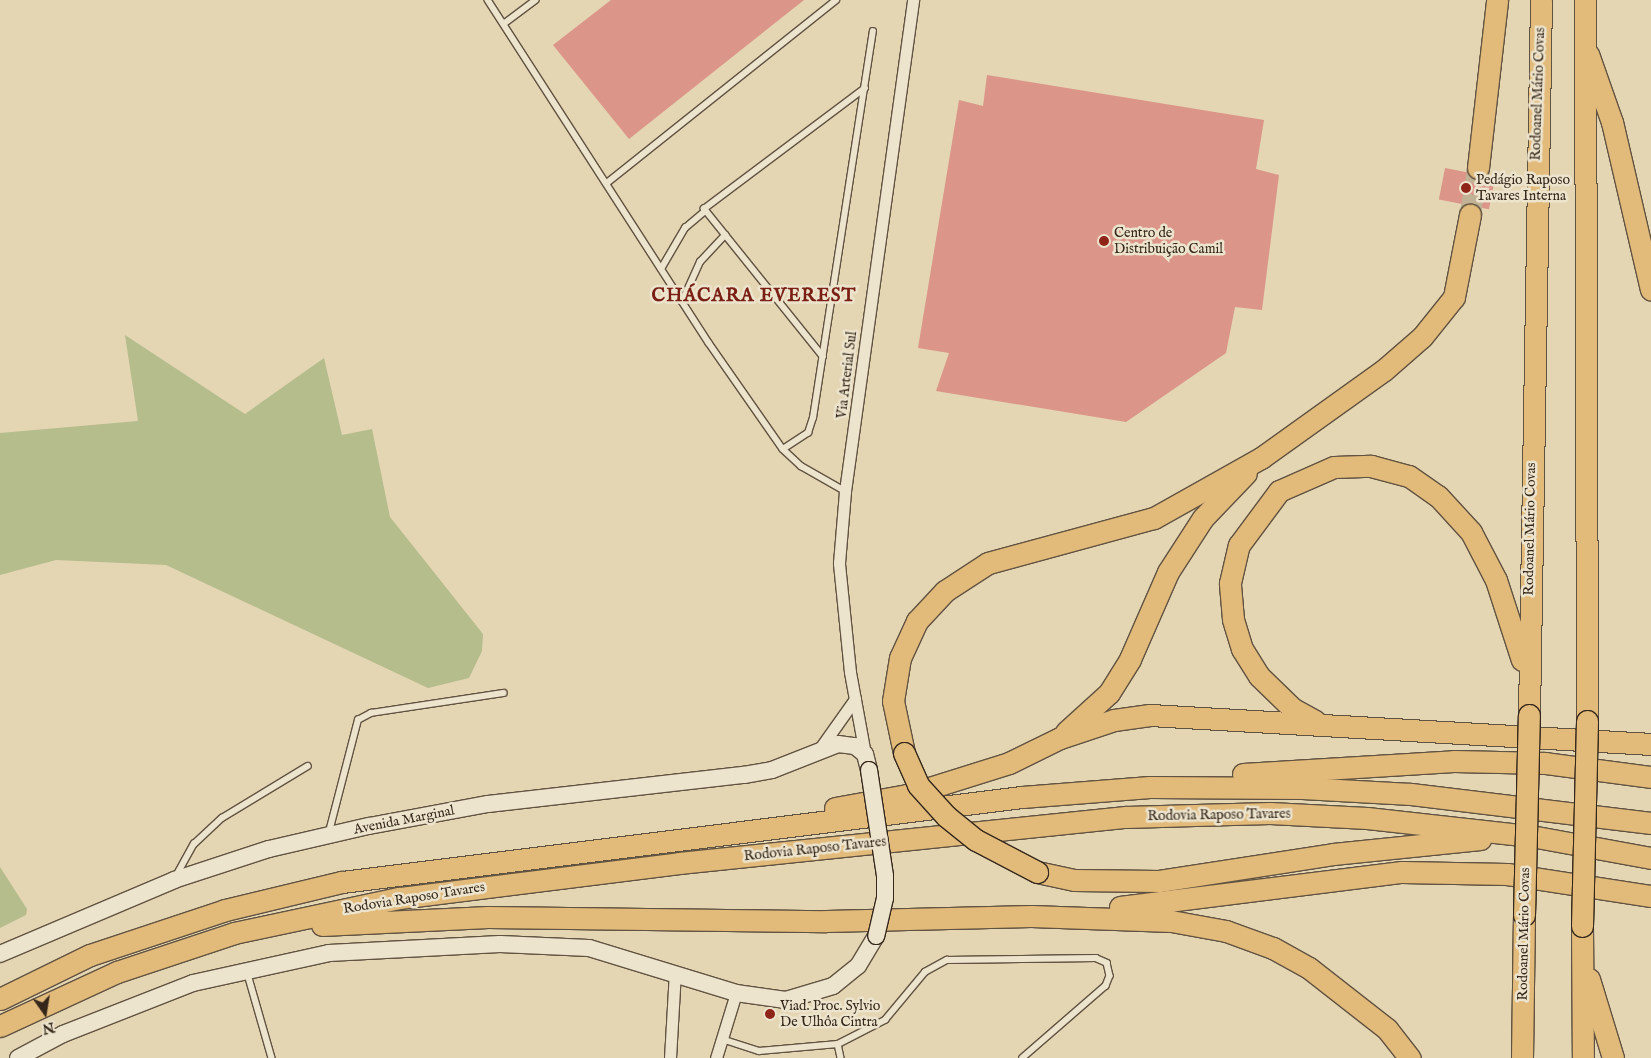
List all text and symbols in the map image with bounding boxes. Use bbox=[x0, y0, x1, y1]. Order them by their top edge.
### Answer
street label: Rodoanel Mário Covas bbox=[1527, 27, 1549, 161]
place label: Pedágio Raposo Tavares Interna bbox=[1476, 172, 1570, 204]
marker: Pedágio Raposo Tavares Interna bbox=[1460, 182, 1472, 194]
place label: Centro de Distribuição Camil bbox=[1114, 225, 1223, 258]
marker: Centro de Distribuição Camil bbox=[1098, 235, 1110, 247]
district label: CHÁCARA EVEREST bbox=[650, 286, 858, 308]
street label: Via Arterial Sul bbox=[833, 330, 861, 420]
street label: Rodoanel Mário Covas bbox=[1520, 462, 1540, 596]
street label: Avenida Marginal bbox=[352, 802, 456, 838]
street label: Rodovia Raposo Tavares bbox=[1147, 805, 1291, 825]
street label: Rodovia Raposo Tavares bbox=[743, 833, 887, 865]
street label: Rodoanel Mário Covas bbox=[1514, 867, 1534, 1001]
street label: Rodovia Raposo Tavares bbox=[342, 879, 486, 917]
north arrow bbox=[20, 988, 70, 1038]
place label: Viad. Proc. Sylvio De Ulhôa Cintra bbox=[780, 998, 880, 1030]
marker: Viad. Proc. Sylvio De Ulhôa Cintra bbox=[764, 1008, 776, 1020]
text: N bbox=[40, 1017, 56, 1038]

